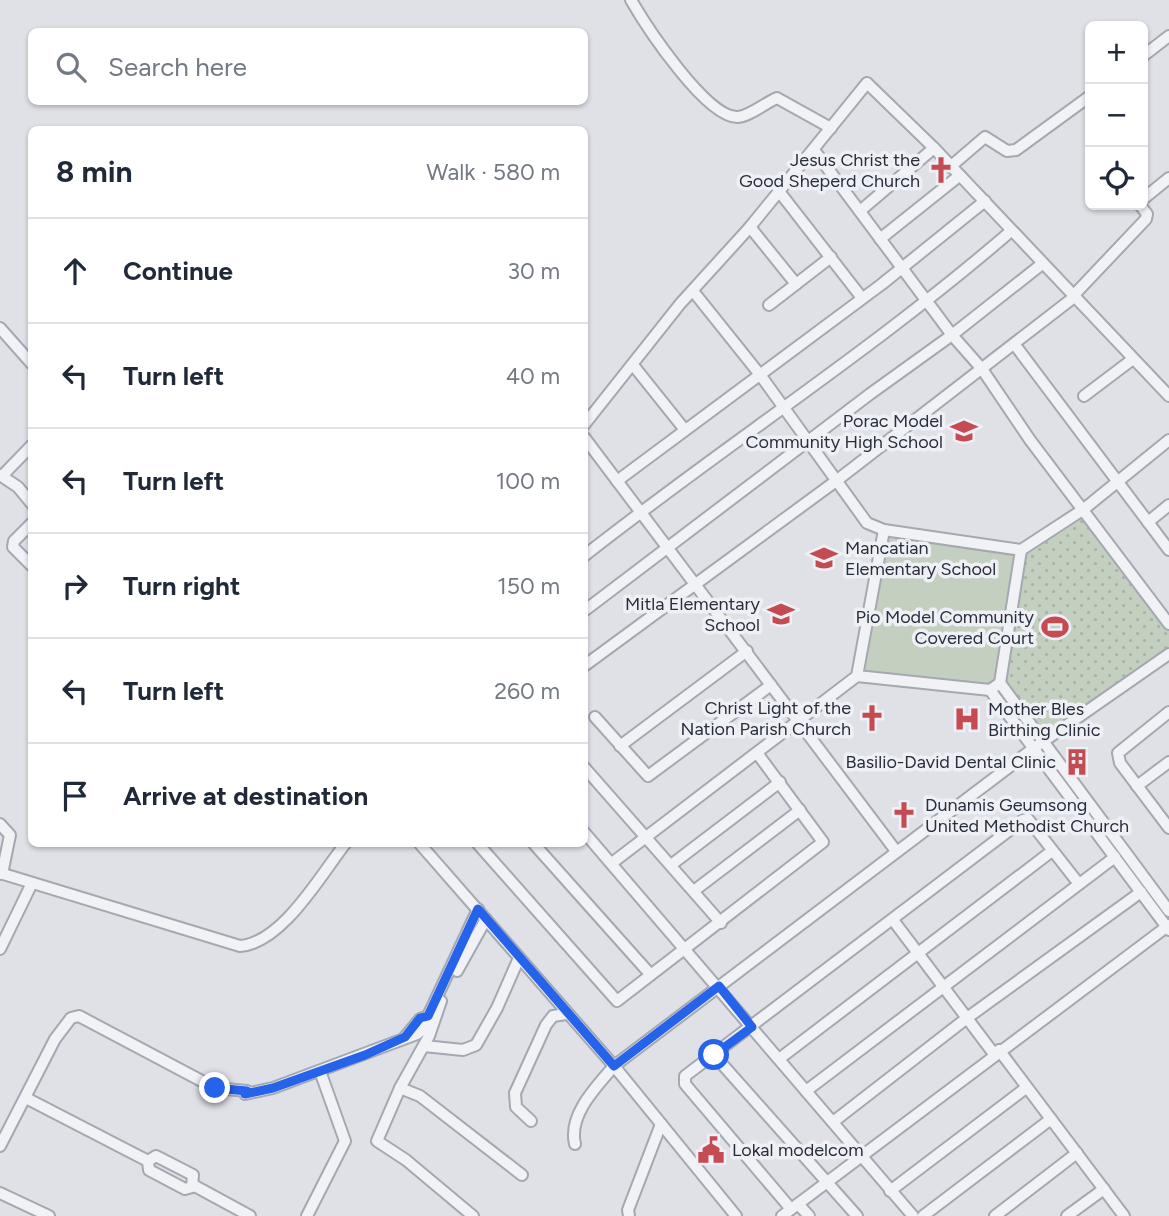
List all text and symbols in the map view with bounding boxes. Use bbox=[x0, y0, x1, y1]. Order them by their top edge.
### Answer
map controls bbox=[1085, 21, 1148, 210]
button: + bbox=[1085, 21, 1148, 84]
search box bbox=[28, 28, 588, 105]
icon: search bbox=[52, 48, 90, 86]
text: Search here bbox=[108, 51, 247, 83]
button: − bbox=[1085, 84, 1148, 147]
button: locate bbox=[1085, 147, 1148, 210]
place label: Jesus Christ the Good Sheperd Church bbox=[739, 149, 920, 192]
text: 8 min bbox=[56, 153, 133, 190]
church icon: Jesus Christ the Good Sheperd Church bbox=[926, 155, 956, 185]
text: Walk · 580 m bbox=[426, 158, 560, 186]
icon: ahead bbox=[56, 252, 94, 290]
text: Continue bbox=[123, 255, 233, 287]
text: 30 m bbox=[507, 257, 560, 285]
icon: left bbox=[56, 357, 94, 395]
text: Turn left bbox=[123, 360, 224, 392]
text: 40 m bbox=[506, 362, 560, 390]
place label: Porac Model Community High School bbox=[746, 410, 943, 453]
school or university icon: Porac Model Community High School bbox=[949, 416, 979, 446]
icon: left bbox=[56, 462, 94, 500]
text: Turn left bbox=[123, 465, 224, 497]
text: 100 m bbox=[496, 467, 560, 495]
place label: Mancatian Elementary School bbox=[845, 537, 996, 580]
school or university icon: Mancatian Elementary School bbox=[809, 543, 839, 573]
icon: right bbox=[56, 567, 94, 605]
text: Turn right bbox=[123, 570, 240, 602]
text: 150 m bbox=[497, 572, 560, 600]
place label: Mitla Elementary School bbox=[625, 593, 761, 636]
school or university icon: Mitla Elementary School bbox=[766, 599, 796, 629]
place label: Pio Model Community Covered Court bbox=[855, 606, 1035, 649]
sports icon: Pio Model Community Covered Court bbox=[1040, 612, 1070, 642]
icon: left bbox=[56, 672, 94, 710]
text: Turn left bbox=[123, 675, 224, 707]
text: 260 m bbox=[494, 677, 560, 705]
place label: Christ Light of the Nation Parish Church bbox=[680, 697, 851, 740]
place label: Mother Bles Birthing Clinic bbox=[988, 698, 1101, 741]
church icon: Christ Light of the Nation Parish Church bbox=[857, 703, 887, 733]
hospital icon: Mother Bles Birthing Clinic bbox=[952, 704, 982, 734]
building icon: Basilio-David Dental Clinic bbox=[1062, 747, 1092, 777]
place label: Basilio-David Dental Clinic bbox=[846, 751, 1056, 773]
icon: arrive bbox=[56, 777, 94, 815]
text: Arrive at destination bbox=[123, 780, 368, 812]
place label: Dunamis Geumsong United Methodist Church bbox=[925, 794, 1129, 837]
church icon: Dunamis Geumsong United Methodist Church bbox=[889, 800, 919, 830]
route start bbox=[698, 1039, 729, 1070]
route end bbox=[199, 1072, 230, 1103]
public building icon: Lokal modelcom bbox=[696, 1135, 726, 1165]
place label: Lokal modelcom bbox=[732, 1139, 864, 1161]

